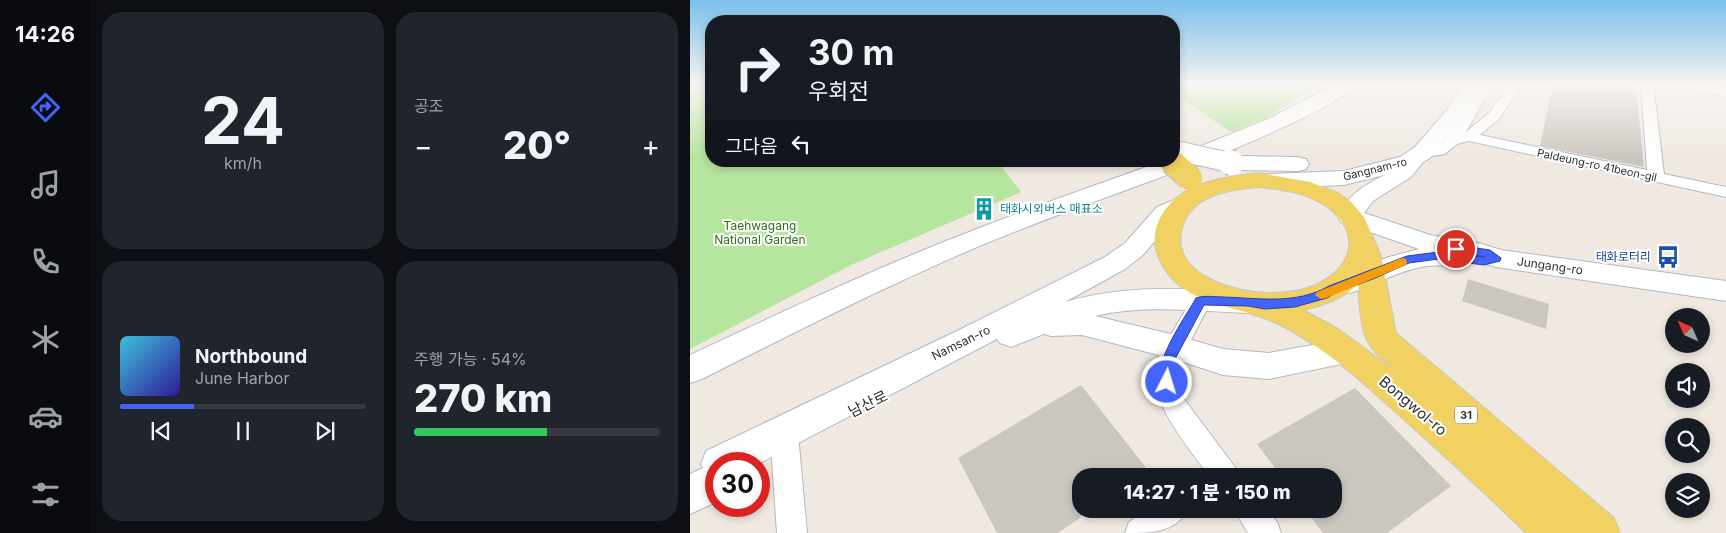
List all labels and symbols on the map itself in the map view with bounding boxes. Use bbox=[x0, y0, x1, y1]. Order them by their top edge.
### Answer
street label: Paldeung-ro 41beon-gil bbox=[1536, 145, 1658, 185]
street label: Gangnam-ro bbox=[1341, 154, 1409, 184]
building icon: 태화시외버스 매표소 bbox=[971, 196, 997, 222]
place label: 태화시외버스 매표소 bbox=[1000, 201, 1103, 216]
park label: Taehwagang National Garden bbox=[714, 218, 806, 247]
pin bbox=[1435, 228, 1477, 270]
bus stop icon: 태화로터리 bbox=[1655, 244, 1681, 270]
place label: 태화로터리 bbox=[1596, 249, 1651, 264]
street label: Jungang-ro bbox=[1516, 253, 1584, 278]
north arrow bbox=[1665, 308, 1710, 352]
street label: Namsan-ro bbox=[929, 322, 993, 363]
position arrow bbox=[1140, 355, 1192, 407]
street label: Bongwol-ro bbox=[1376, 372, 1451, 440]
street label: 남산로 bbox=[845, 386, 891, 421]
road number: 31 bbox=[1455, 406, 1477, 424]
speed limit sign: 30 bbox=[705, 452, 770, 517]

